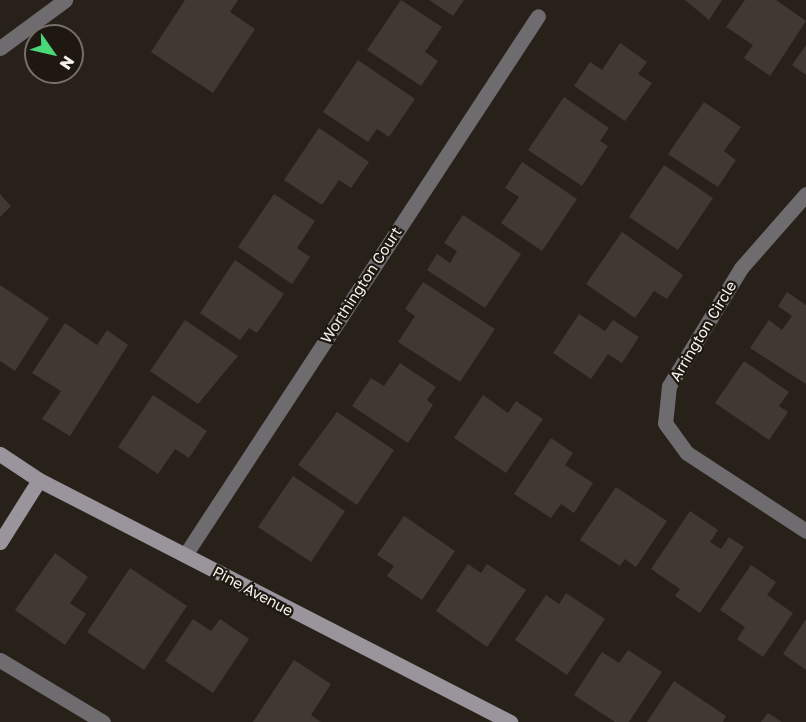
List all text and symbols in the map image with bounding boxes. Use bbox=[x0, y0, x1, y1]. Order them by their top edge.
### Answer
north arrow bbox=[24, 24, 84, 84]
text: N bbox=[56, 52, 79, 74]
street label: Worthington Court bbox=[317, 223, 405, 347]
street label: Arrington Circle bbox=[666, 278, 740, 384]
street label: Pine Avenue bbox=[210, 562, 296, 620]

